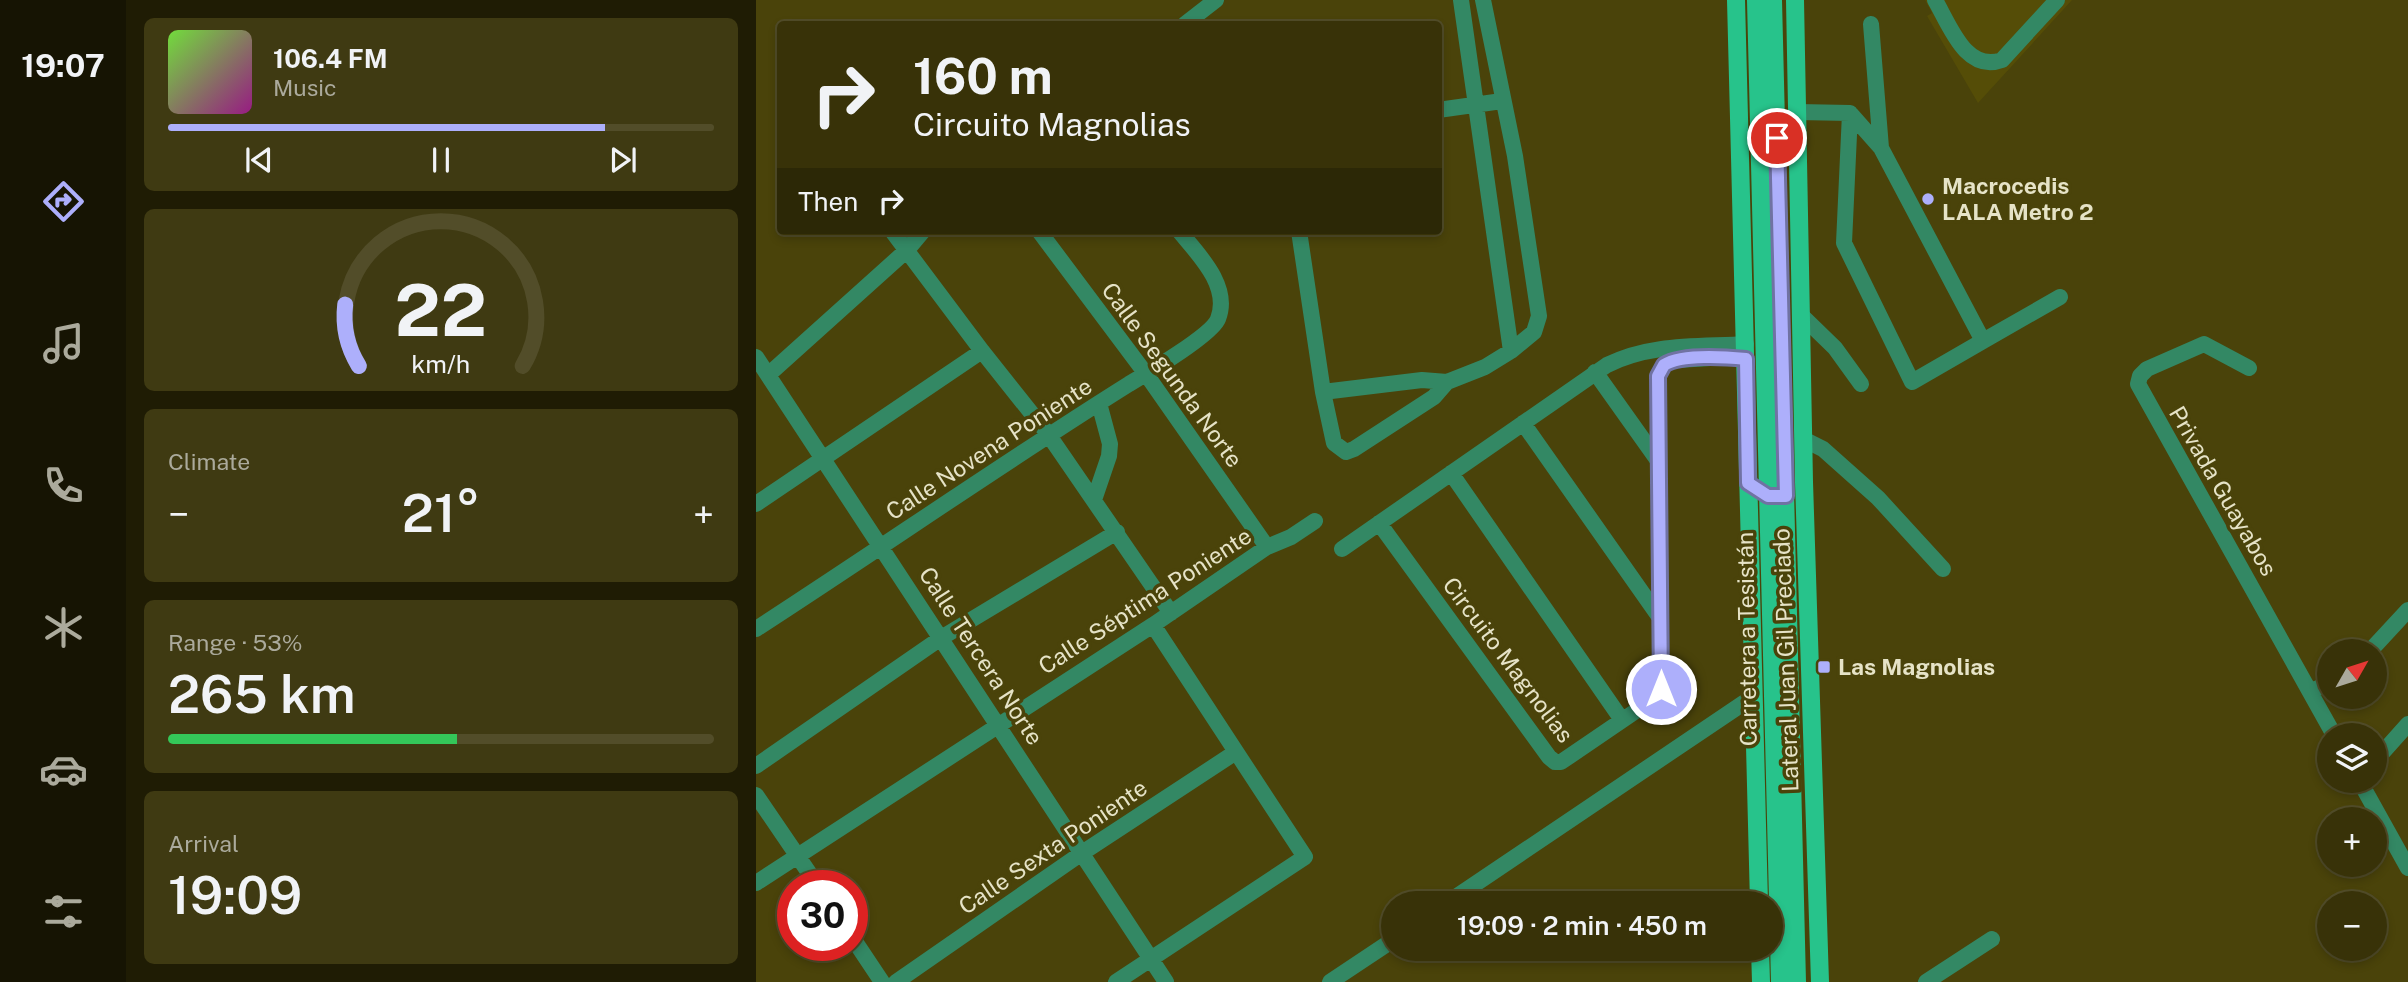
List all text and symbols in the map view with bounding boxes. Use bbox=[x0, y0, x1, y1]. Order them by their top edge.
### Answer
text: 106.4 FM bbox=[273, 43, 388, 74]
text: 19:07 bbox=[21, 47, 105, 84]
text: 160 m bbox=[913, 47, 1053, 105]
icon: right bbox=[798, 49, 889, 140]
text: Music bbox=[273, 74, 337, 101]
text: Circuito Magnolias bbox=[913, 106, 1191, 143]
pin bbox=[1747, 108, 1807, 168]
icon: arrive bbox=[1758, 119, 1796, 157]
icon: previous bbox=[240, 141, 278, 179]
icon: pause bbox=[422, 141, 460, 179]
icon: next bbox=[604, 141, 642, 179]
place label: Macrocedis LALA Metro 2 bbox=[1942, 172, 2094, 225]
icon: directions bbox=[39, 177, 88, 226]
icon: right bbox=[872, 182, 910, 220]
text: Then bbox=[798, 186, 858, 217]
marker: Macrocedis LALA Metro 2 bbox=[1920, 191, 1936, 207]
text: 22 bbox=[395, 267, 487, 352]
street label: Calle Segunda Norte bbox=[1096, 277, 1248, 472]
icon: music bbox=[39, 319, 88, 368]
text: km/h bbox=[412, 349, 470, 379]
street label: Calle Novena Poniente bbox=[881, 372, 1097, 525]
street label: Privada Guayabos bbox=[2164, 401, 2283, 580]
text: Climate bbox=[168, 448, 250, 475]
icon: phone bbox=[39, 461, 88, 510]
text: 21° bbox=[402, 483, 480, 544]
text: − bbox=[168, 492, 189, 537]
text: + bbox=[693, 492, 714, 537]
street label: Calle Séptima Poniente bbox=[1033, 522, 1256, 680]
street label: Lateral Juan Gil Preciado bbox=[1767, 528, 1804, 792]
street label: Carretera a Tesistán bbox=[1731, 532, 1762, 746]
street label: Calle Tercera Norte bbox=[914, 562, 1049, 750]
street label: Circuito Magnolias bbox=[1438, 572, 1579, 748]
icon: climate bbox=[39, 603, 88, 652]
text: Range · 53% bbox=[168, 629, 302, 656]
north arrow bbox=[2317, 639, 2387, 709]
map controls bbox=[2317, 639, 2387, 961]
position arrow bbox=[1624, 652, 1698, 726]
place label: Las Magnolias bbox=[1838, 653, 1995, 680]
marker: Las Magnolias bbox=[1816, 659, 1832, 675]
text: 265 km bbox=[168, 664, 356, 725]
button: layers bbox=[2317, 723, 2387, 793]
icon: car bbox=[39, 745, 88, 794]
street label: Calle Sexta Poniente bbox=[954, 774, 1152, 920]
button: + bbox=[2317, 807, 2387, 877]
text: Arrival bbox=[168, 830, 239, 857]
text: 19:09 bbox=[168, 865, 302, 926]
speed limit sign: 30 bbox=[777, 870, 868, 961]
icon: filters bbox=[39, 887, 88, 936]
button: − bbox=[2317, 891, 2387, 961]
text: 19:09 · 2 min · 450 m bbox=[1457, 910, 1707, 941]

